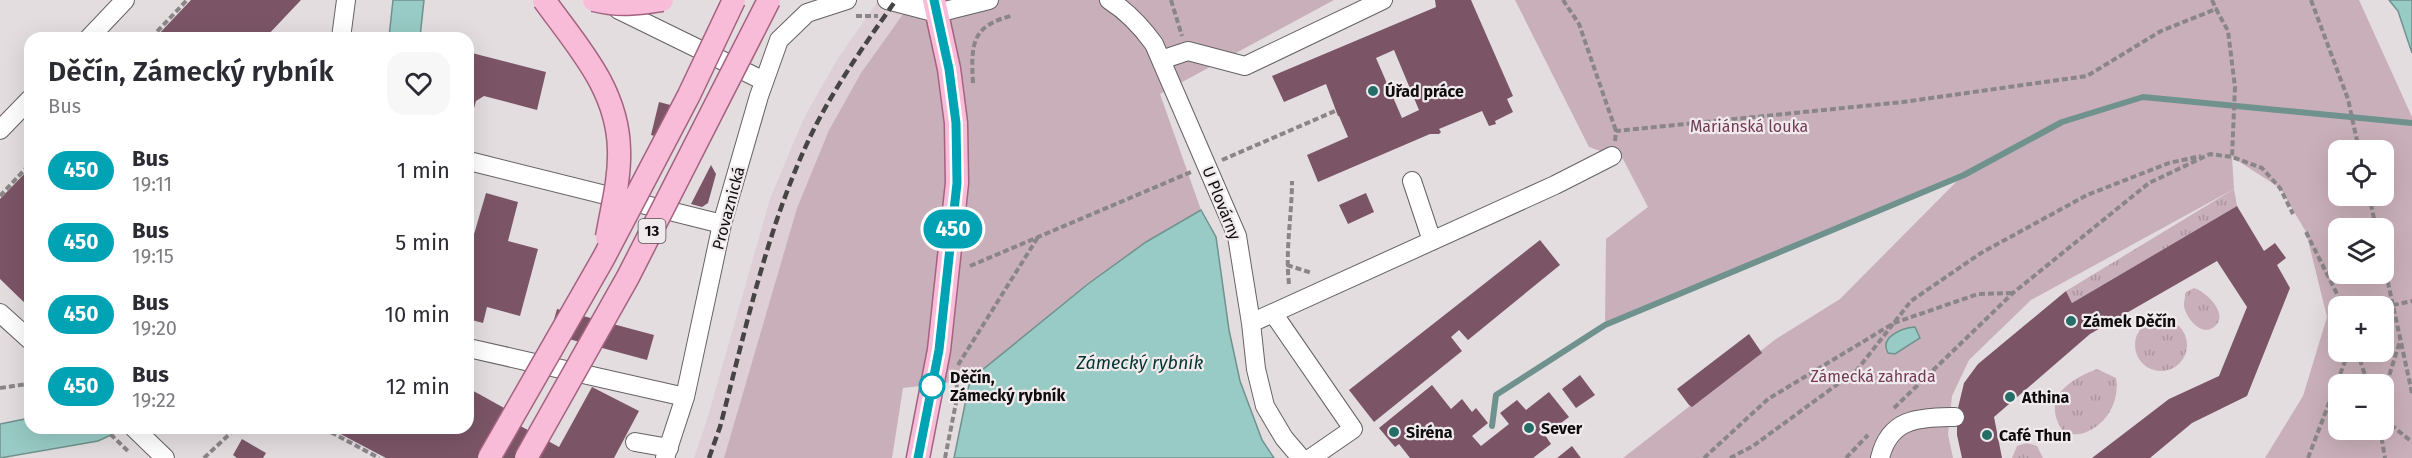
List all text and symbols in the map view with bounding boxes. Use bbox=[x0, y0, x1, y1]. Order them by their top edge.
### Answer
button: heart bbox=[387, 52, 450, 115]
text: Děčín, Zámecký rybník bbox=[48, 55, 334, 88]
place label: Úřad práce bbox=[1385, 81, 1464, 101]
marker: Úřad práce bbox=[1366, 84, 1380, 98]
text: Bus bbox=[48, 94, 81, 118]
park label: Mariánská louka bbox=[1690, 117, 1808, 136]
map controls bbox=[2328, 140, 2394, 440]
button: locate bbox=[2328, 140, 2394, 206]
text: Bus bbox=[132, 145, 169, 172]
text: 450 bbox=[63, 157, 99, 183]
text: 1 min bbox=[397, 157, 450, 184]
street label: Provaznická bbox=[708, 164, 749, 252]
street label: U Plovárny bbox=[1198, 164, 1245, 243]
text: 19:11 bbox=[132, 172, 172, 196]
line badge: 450 bbox=[918, 210, 988, 248]
text: 450 bbox=[935, 216, 971, 242]
text: Bus bbox=[132, 217, 169, 244]
button: layers bbox=[2328, 218, 2394, 284]
road number: 13 bbox=[638, 219, 666, 243]
text: 450 bbox=[63, 229, 99, 255]
text: 5 min bbox=[395, 229, 450, 256]
text: 19:15 bbox=[132, 244, 174, 268]
text: Bus bbox=[132, 289, 169, 316]
button: + bbox=[2328, 296, 2394, 362]
text: 450 bbox=[63, 301, 99, 327]
text: 10 min bbox=[384, 301, 450, 328]
place label: Zámek Děčín bbox=[2083, 312, 2176, 331]
marker: Zámek Děčín bbox=[2064, 314, 2078, 328]
text: 19:20 bbox=[132, 316, 177, 340]
water label: Zámecký rybník bbox=[1076, 352, 1204, 374]
text: Bus bbox=[132, 361, 169, 388]
park label: Zámecká zahrada bbox=[1810, 367, 1936, 386]
place label: Děčín, Zámecký rybník bbox=[950, 368, 1066, 405]
text: 450 bbox=[63, 373, 99, 399]
text: 12 min bbox=[386, 373, 450, 400]
marker: Děčín, Zámecký rybník bbox=[919, 373, 945, 399]
button: − bbox=[2328, 374, 2394, 440]
text: 19:22 bbox=[132, 388, 176, 412]
place label: Athina bbox=[2021, 388, 2070, 407]
marker: Athina bbox=[2003, 390, 2017, 404]
place label: Sever bbox=[1541, 419, 1583, 438]
marker: Sever bbox=[1522, 421, 1536, 435]
place label: Siréna bbox=[1406, 423, 1453, 442]
marker: Siréna bbox=[1387, 425, 1401, 439]
place label: Café Thun bbox=[1999, 426, 2071, 445]
marker: Café Thun bbox=[1980, 428, 1994, 442]

